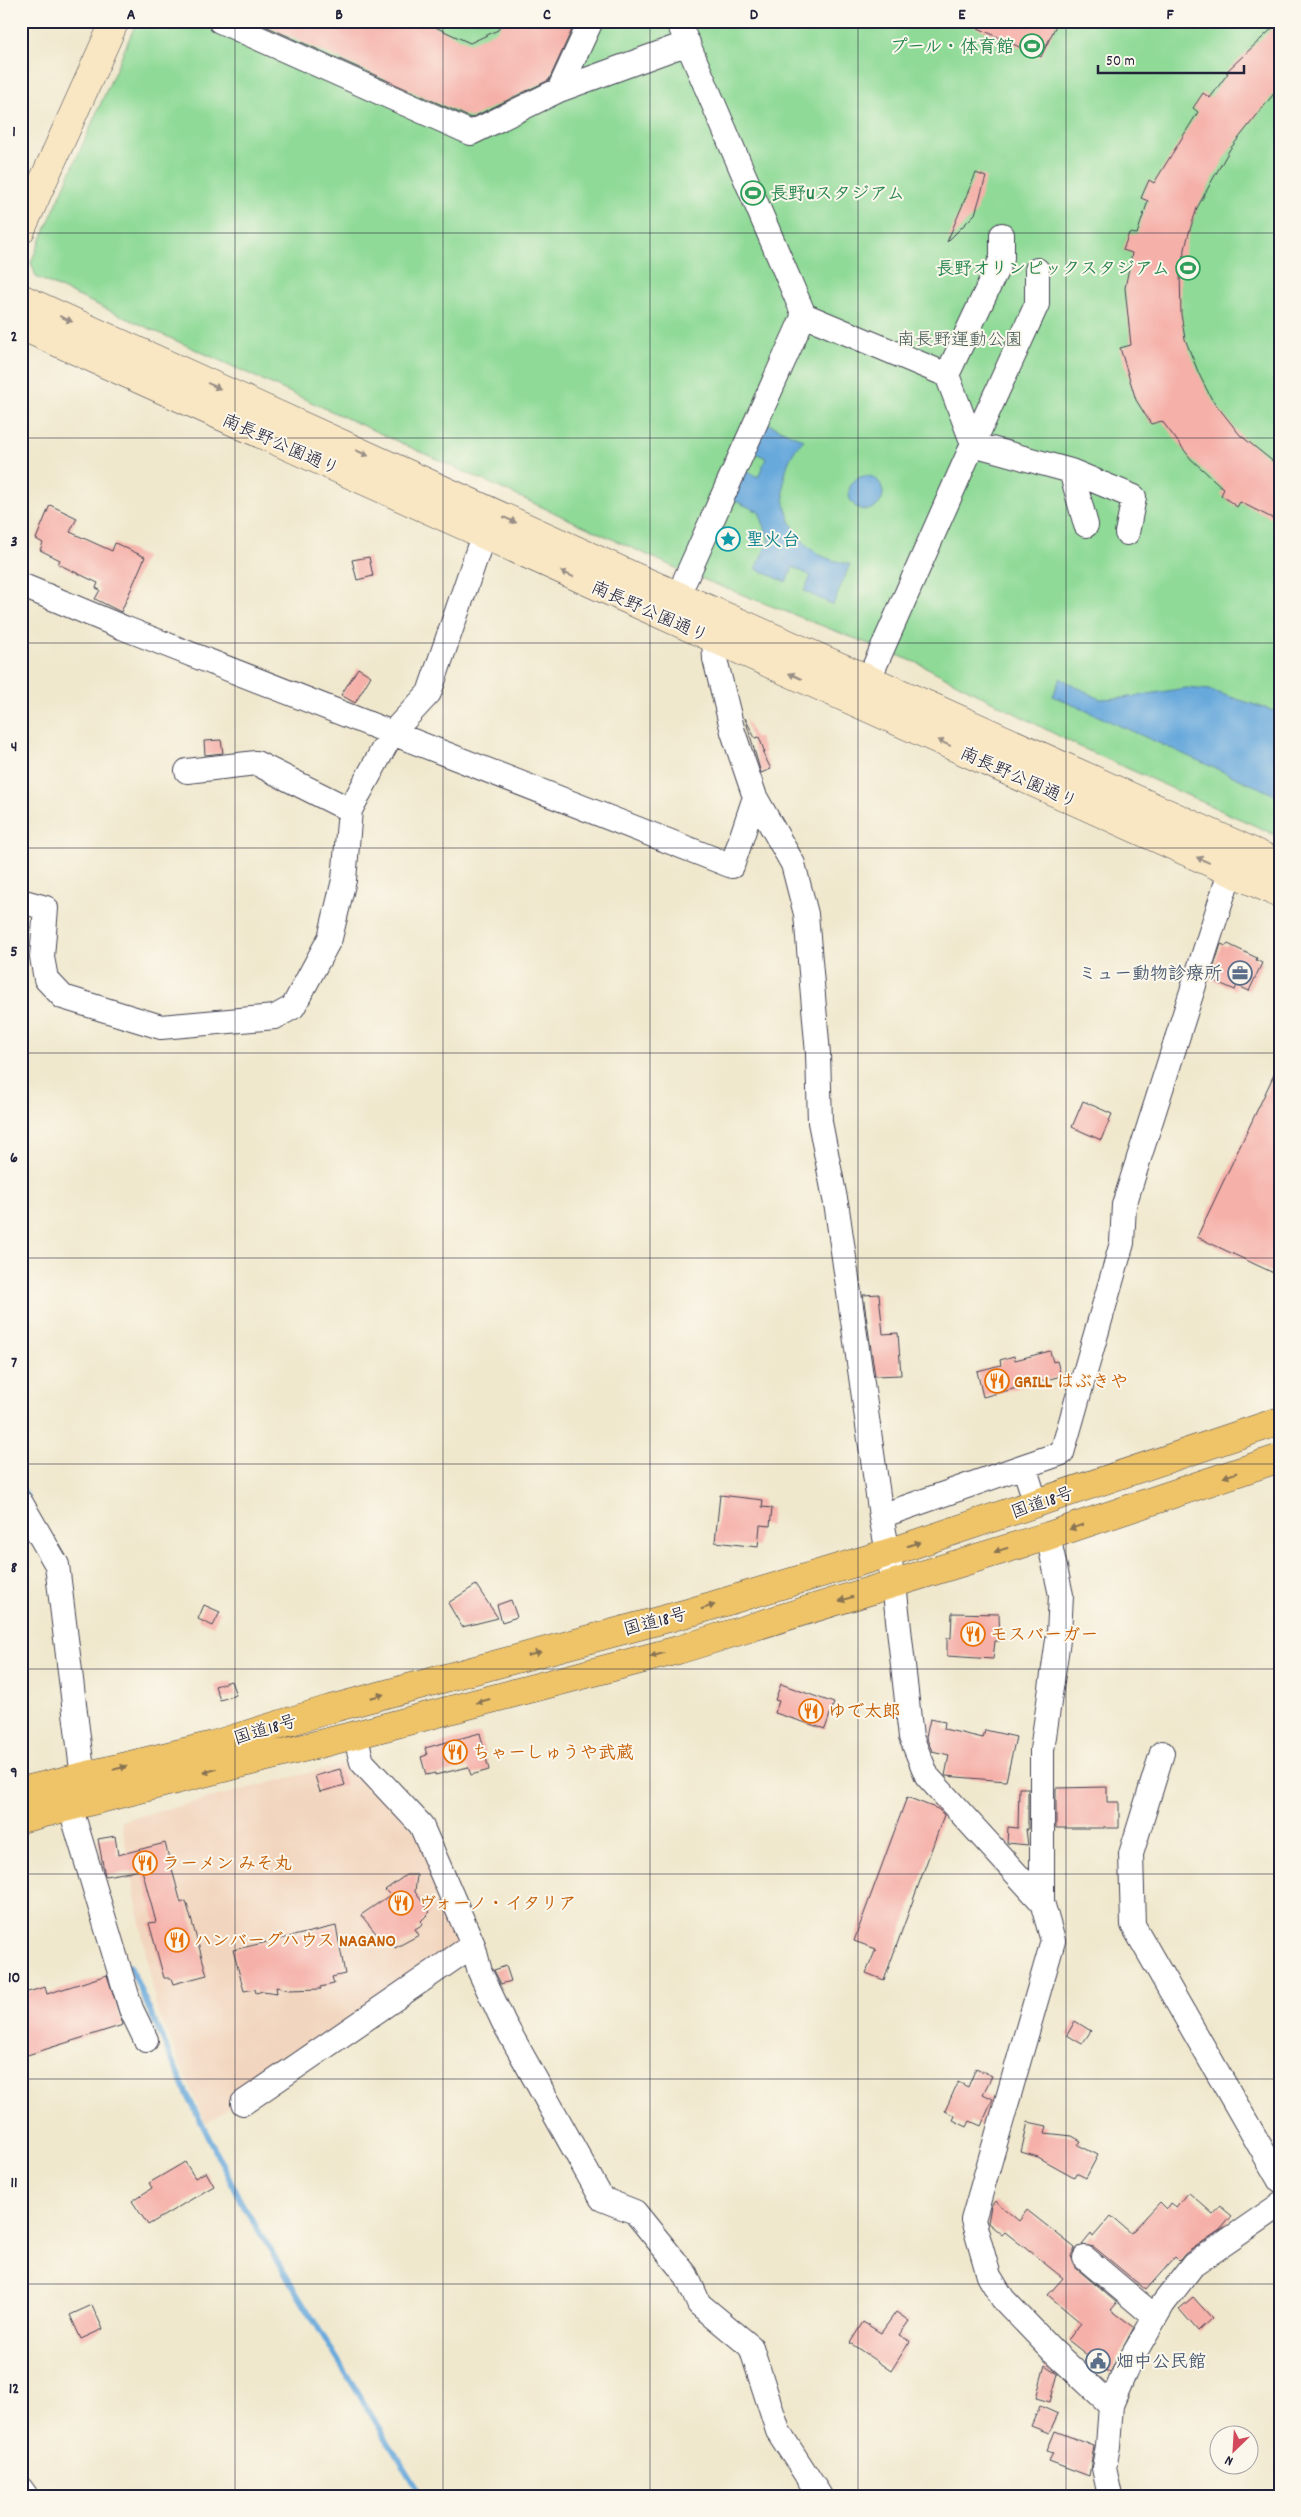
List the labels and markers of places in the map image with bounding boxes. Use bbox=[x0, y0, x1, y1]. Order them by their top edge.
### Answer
sports icon: プール・体育館 bbox=[1019, 33, 1045, 59]
place label: プール・体育館 bbox=[890, 36, 1014, 61]
sports icon: 長野Uスタジアム bbox=[740, 180, 766, 206]
place label: 長野Uスタジアム bbox=[770, 183, 905, 208]
sports icon: 長野オリンピックスタジアム bbox=[1175, 255, 1201, 281]
place label: 長野オリンピックスタジアム bbox=[936, 258, 1170, 283]
place icon: 聖火台 bbox=[715, 526, 741, 552]
place label: 聖火台 bbox=[746, 529, 800, 554]
office icon: ミュー動物診療所 bbox=[1227, 960, 1253, 986]
place label: ミュー動物診療所 bbox=[1078, 963, 1222, 988]
restaurant icon: GRILL はぶきや bbox=[984, 1368, 1010, 1394]
place label: GRILL はぶきや bbox=[1014, 1371, 1128, 1396]
restaurant icon: モスバーガー bbox=[960, 1621, 986, 1647]
place label: モスバーガー bbox=[990, 1624, 1098, 1649]
restaurant icon: ゆで太郎 bbox=[798, 1698, 824, 1724]
place label: ゆで太郎 bbox=[828, 1701, 900, 1726]
restaurant icon: ちゃーしゅうや武蔵 bbox=[442, 1739, 468, 1765]
place label: ちゃーしゅうや武蔵 bbox=[472, 1742, 634, 1767]
restaurant icon: ラーメン みそ丸 bbox=[132, 1850, 158, 1876]
place label: ラーメン みそ丸 bbox=[162, 1853, 292, 1878]
restaurant icon: ヴォーノ・イタリア bbox=[388, 1890, 414, 1916]
place label: ヴォーノ・イタリア bbox=[418, 1893, 576, 1918]
restaurant icon: ハンバーグハウス NAGANO bbox=[164, 1927, 190, 1953]
place label: ハンバーグハウス NAGANO bbox=[194, 1930, 396, 1955]
public building icon: 畑中公民館 bbox=[1085, 2348, 1111, 2374]
place label: 畑中公民館 bbox=[1116, 2351, 1206, 2376]

